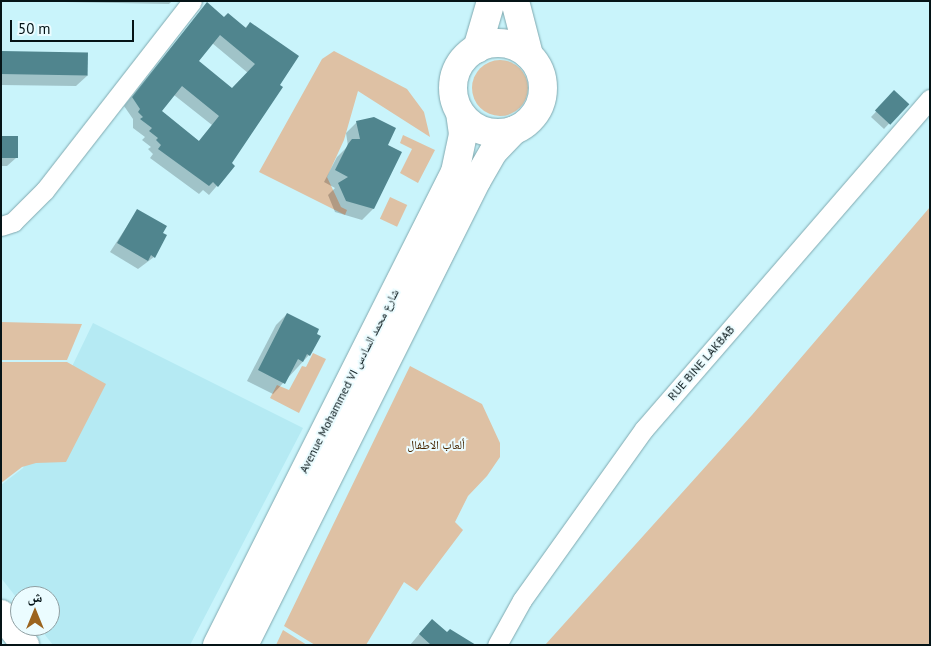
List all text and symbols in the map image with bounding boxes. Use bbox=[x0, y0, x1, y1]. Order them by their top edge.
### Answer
scale bar bbox=[12, 10, 136, 42]
text: 50 m bbox=[18, 19, 51, 38]
street label: Avenue Mohammed VI شارع محمد السادس bbox=[296, 287, 402, 475]
street label: RUE BINE LAKBAB bbox=[665, 323, 737, 403]
park label: ألعاب الاطفال bbox=[407, 438, 465, 452]
north arrow bbox=[10, 586, 60, 636]
text: ش bbox=[28, 588, 42, 606]

